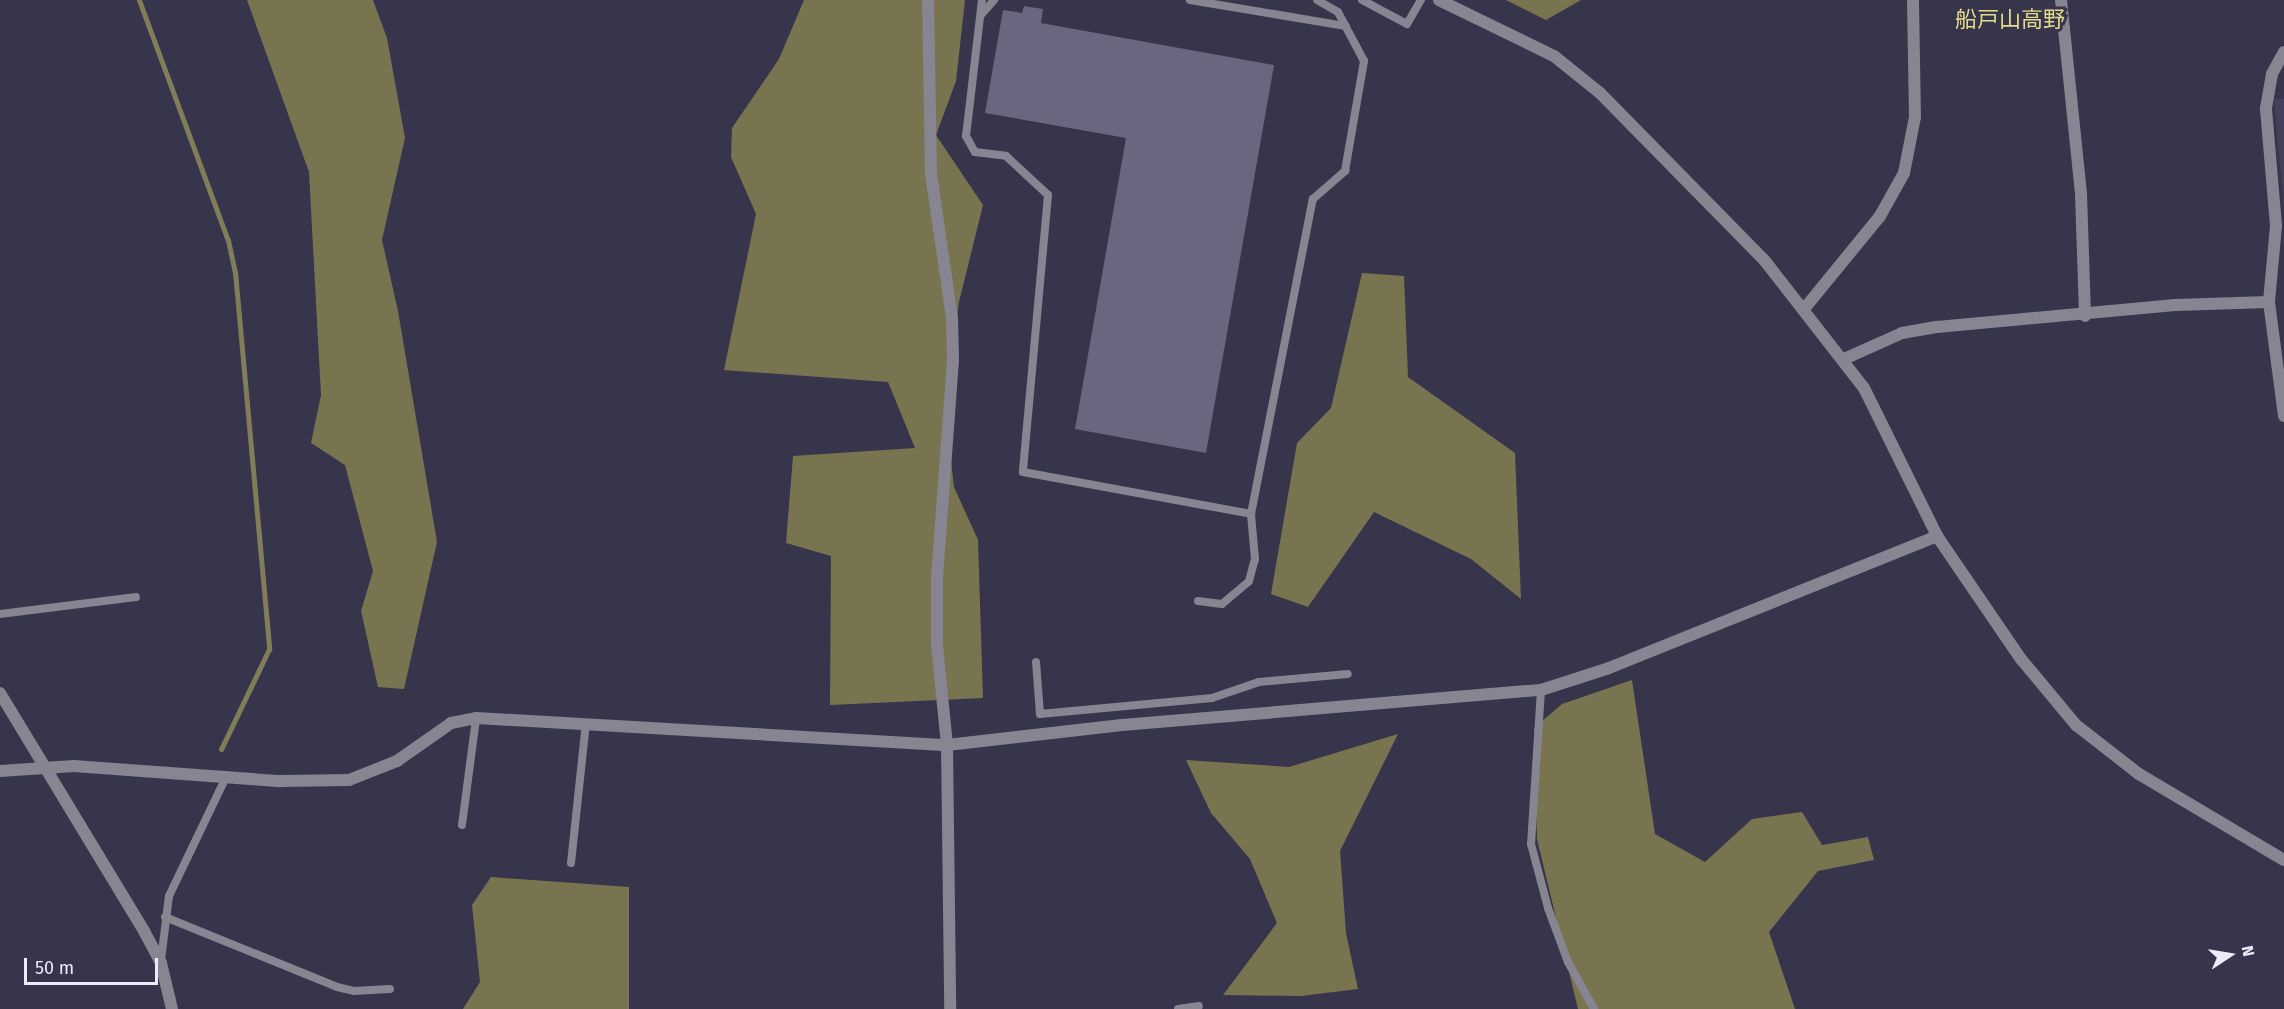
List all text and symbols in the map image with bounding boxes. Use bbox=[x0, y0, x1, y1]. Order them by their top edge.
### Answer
district label: 船戸山高野 bbox=[1955, 7, 2065, 33]
north arrow bbox=[2200, 925, 2260, 985]
text: N bbox=[2238, 944, 2258, 958]
scale bar bbox=[27, 946, 160, 984]
text: 50 m bbox=[35, 957, 74, 979]

